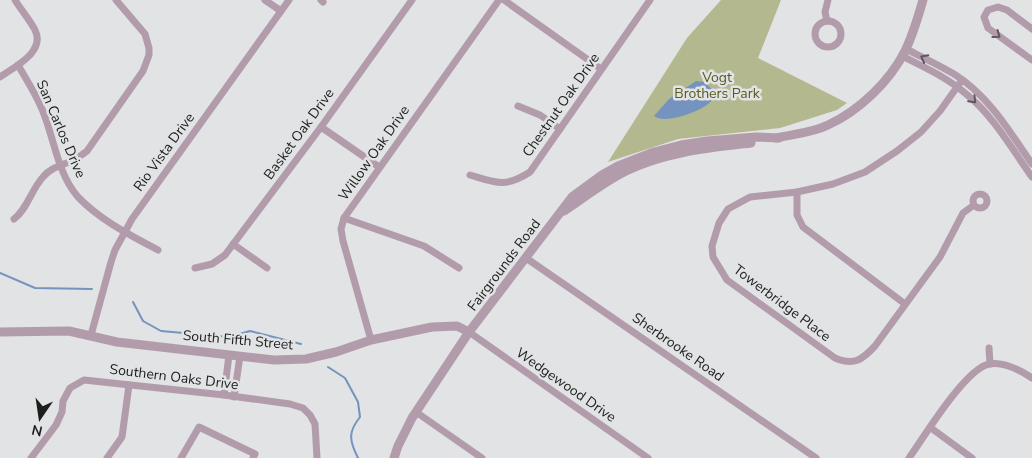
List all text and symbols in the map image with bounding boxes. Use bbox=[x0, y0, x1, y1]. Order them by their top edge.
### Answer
one-way arrow bbox=[992, 29, 1001, 38]
street label: Chestnut Oak Drive bbox=[518, 49, 604, 161]
one-way arrow bbox=[920, 55, 929, 65]
park label: Vogt Brothers Park bbox=[674, 68, 761, 103]
street label: San Carlos Drive bbox=[32, 77, 90, 181]
street label: Basket Oak Drive bbox=[259, 85, 339, 183]
one-way arrow bbox=[967, 94, 976, 103]
street label: Willow Oak Drive bbox=[334, 102, 414, 204]
street label: Rio Vista Drive bbox=[129, 109, 199, 195]
street label: Fairgrounds Road bbox=[463, 215, 545, 315]
street label: Towerbridge Place bbox=[729, 260, 835, 346]
street label: Sherbrooke Road bbox=[628, 308, 728, 386]
street label: South Fifth Street bbox=[182, 326, 294, 354]
street label: Wedgewood Drive bbox=[512, 343, 620, 427]
street label: Southern Oaks Drive bbox=[108, 360, 240, 394]
north arrow bbox=[15, 393, 65, 443]
text: N bbox=[30, 420, 44, 441]

